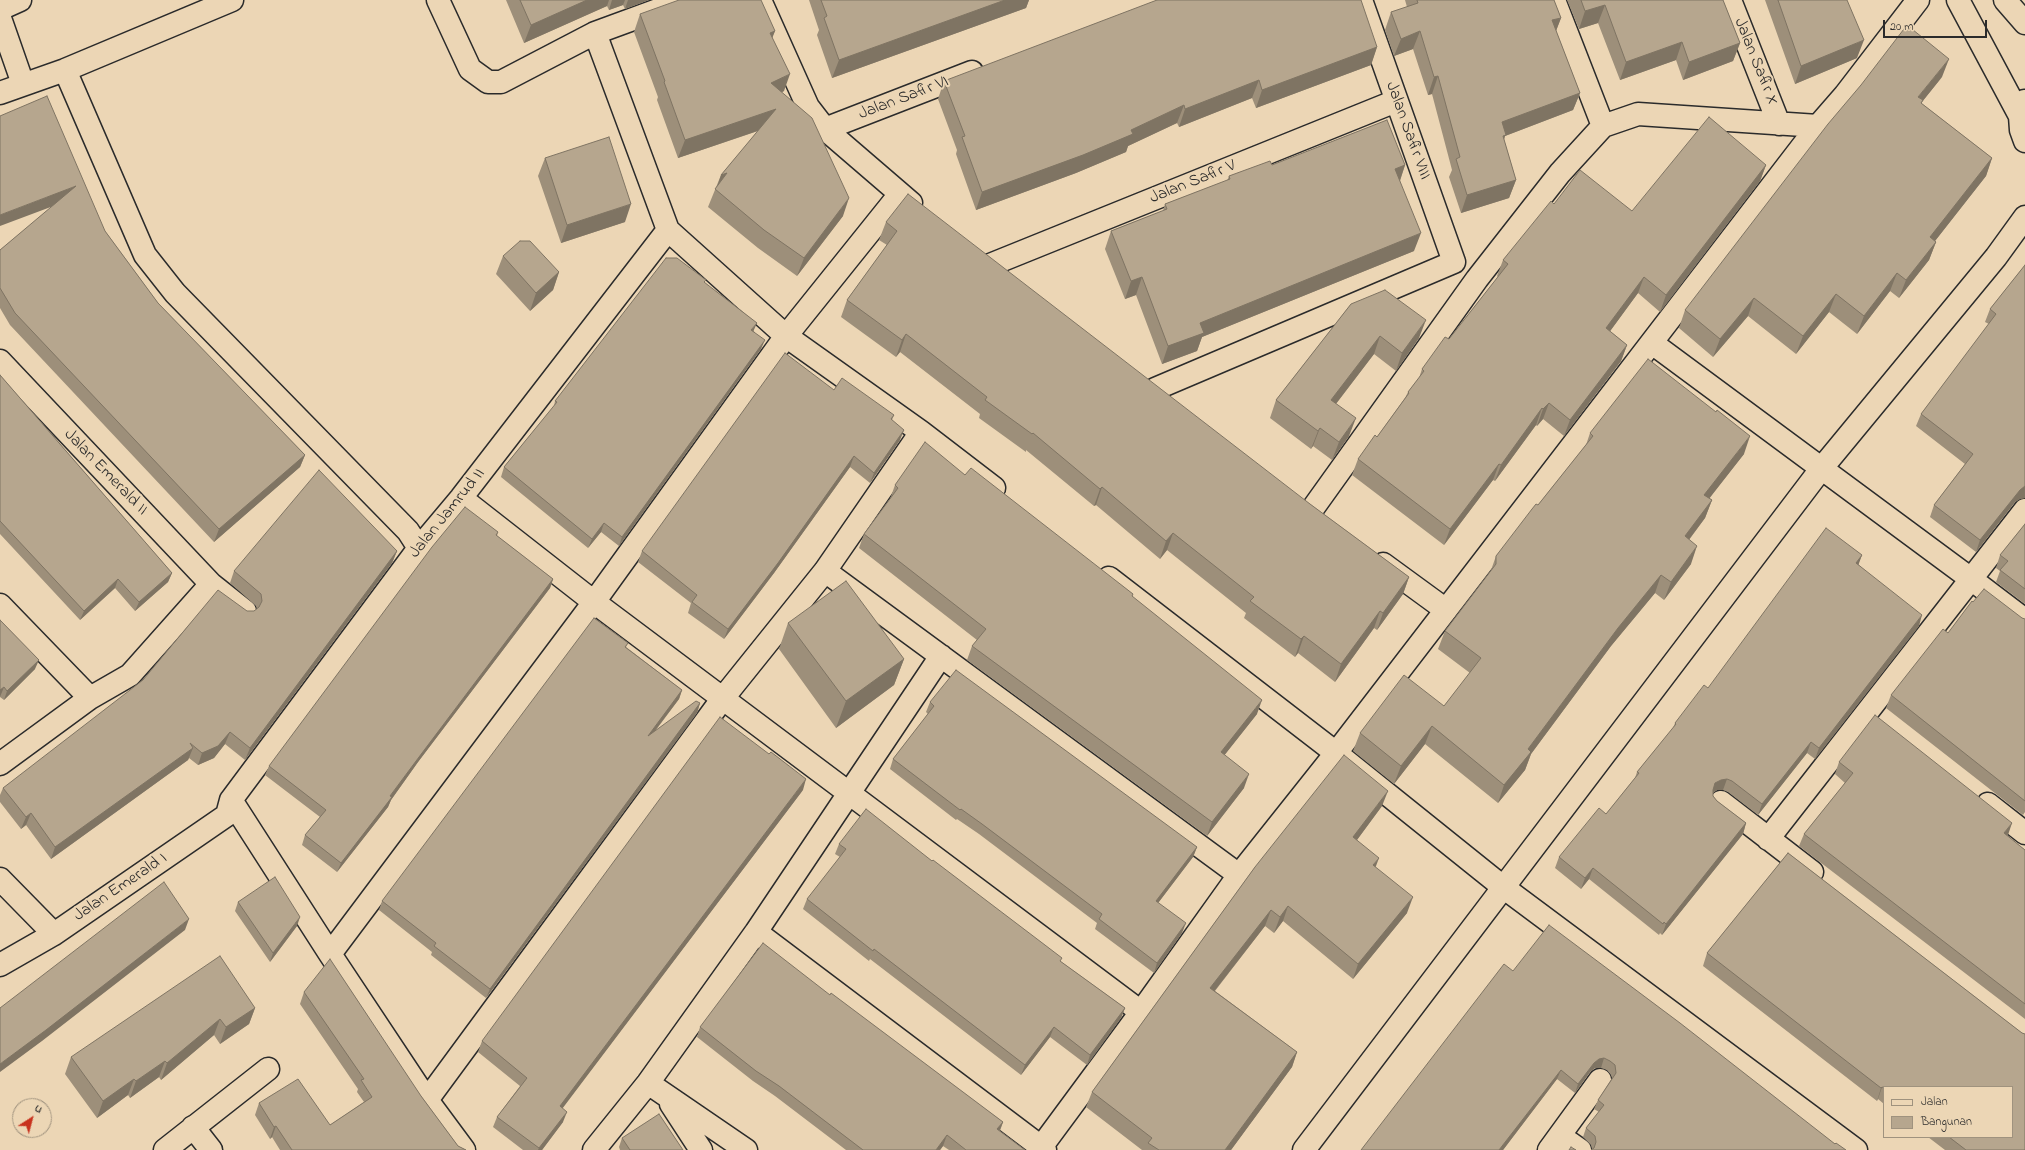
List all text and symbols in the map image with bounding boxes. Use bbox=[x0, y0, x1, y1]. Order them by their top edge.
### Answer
scale bar bbox=[1885, 12, 1989, 38]
street label: Jalan Safir X bbox=[1728, 15, 1782, 109]
text: 20 m bbox=[1890, 18, 1913, 36]
street label: Jalan Safir VI bbox=[856, 73, 952, 125]
street label: Jalan Safir VIII bbox=[1380, 79, 1434, 183]
street label: Jalan Safir V bbox=[1147, 157, 1239, 209]
street label: Jalan Emerald II bbox=[59, 426, 151, 520]
street label: Jalan Jamrud II bbox=[406, 465, 490, 563]
street label: Jalan Emerald I bbox=[70, 849, 172, 927]
legend bbox=[1883, 1086, 2013, 1138]
text: Jalan bbox=[1921, 1093, 1948, 1111]
north arrow bbox=[12, 1098, 52, 1138]
text: U bbox=[31, 1101, 46, 1118]
text: Bangunan bbox=[1921, 1113, 1972, 1131]

